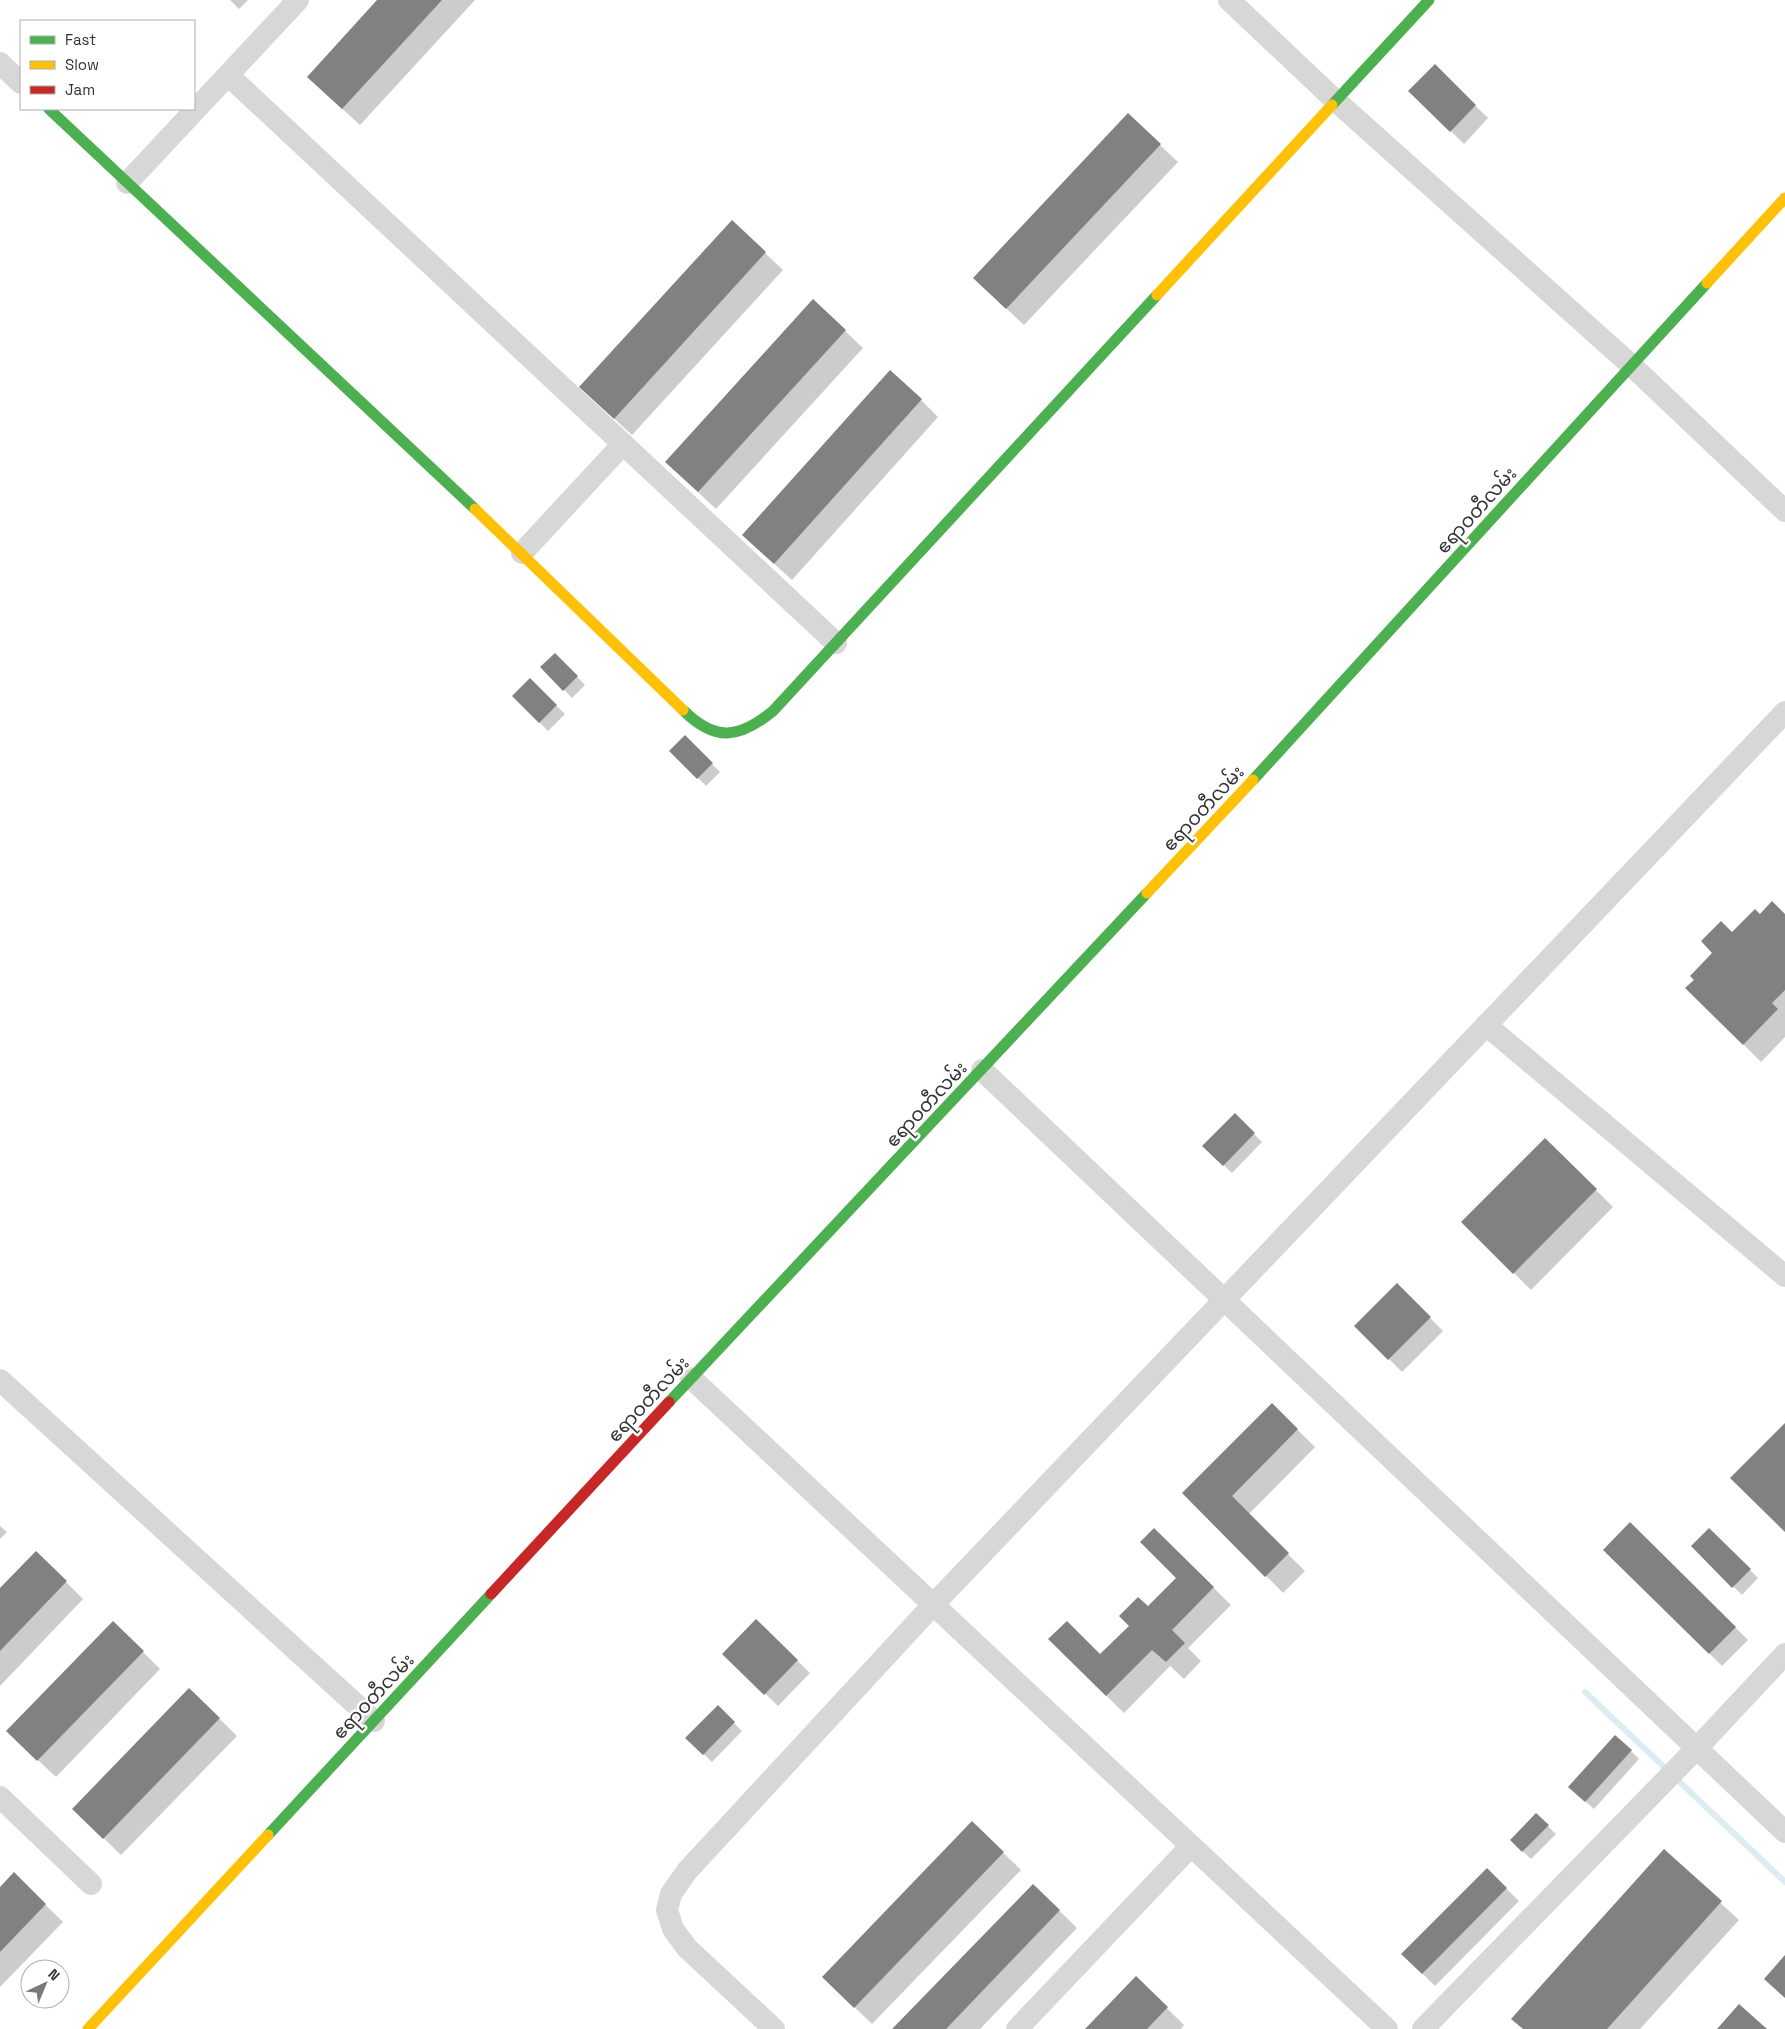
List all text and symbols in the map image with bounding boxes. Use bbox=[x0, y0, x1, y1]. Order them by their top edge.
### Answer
legend bbox=[20, 20, 195, 110]
text: Fast bbox=[65, 30, 96, 49]
text: Slow bbox=[65, 55, 99, 74]
text: Jam bbox=[65, 80, 95, 99]
street label: ဧရာဝတီလမ်း bbox=[1429, 460, 1524, 561]
street label: ဧရာဝတီလမ်း bbox=[1156, 759, 1252, 859]
street label: ဧရာဝတီလမ်း bbox=[879, 1055, 975, 1155]
street label: ဧရာဝတီလမ်း bbox=[601, 1350, 697, 1450]
street label: ဧရာဝတီလမ်း bbox=[326, 1647, 422, 1747]
north arrow bbox=[20, 1959, 70, 2009]
text: N bbox=[44, 1965, 64, 1984]

